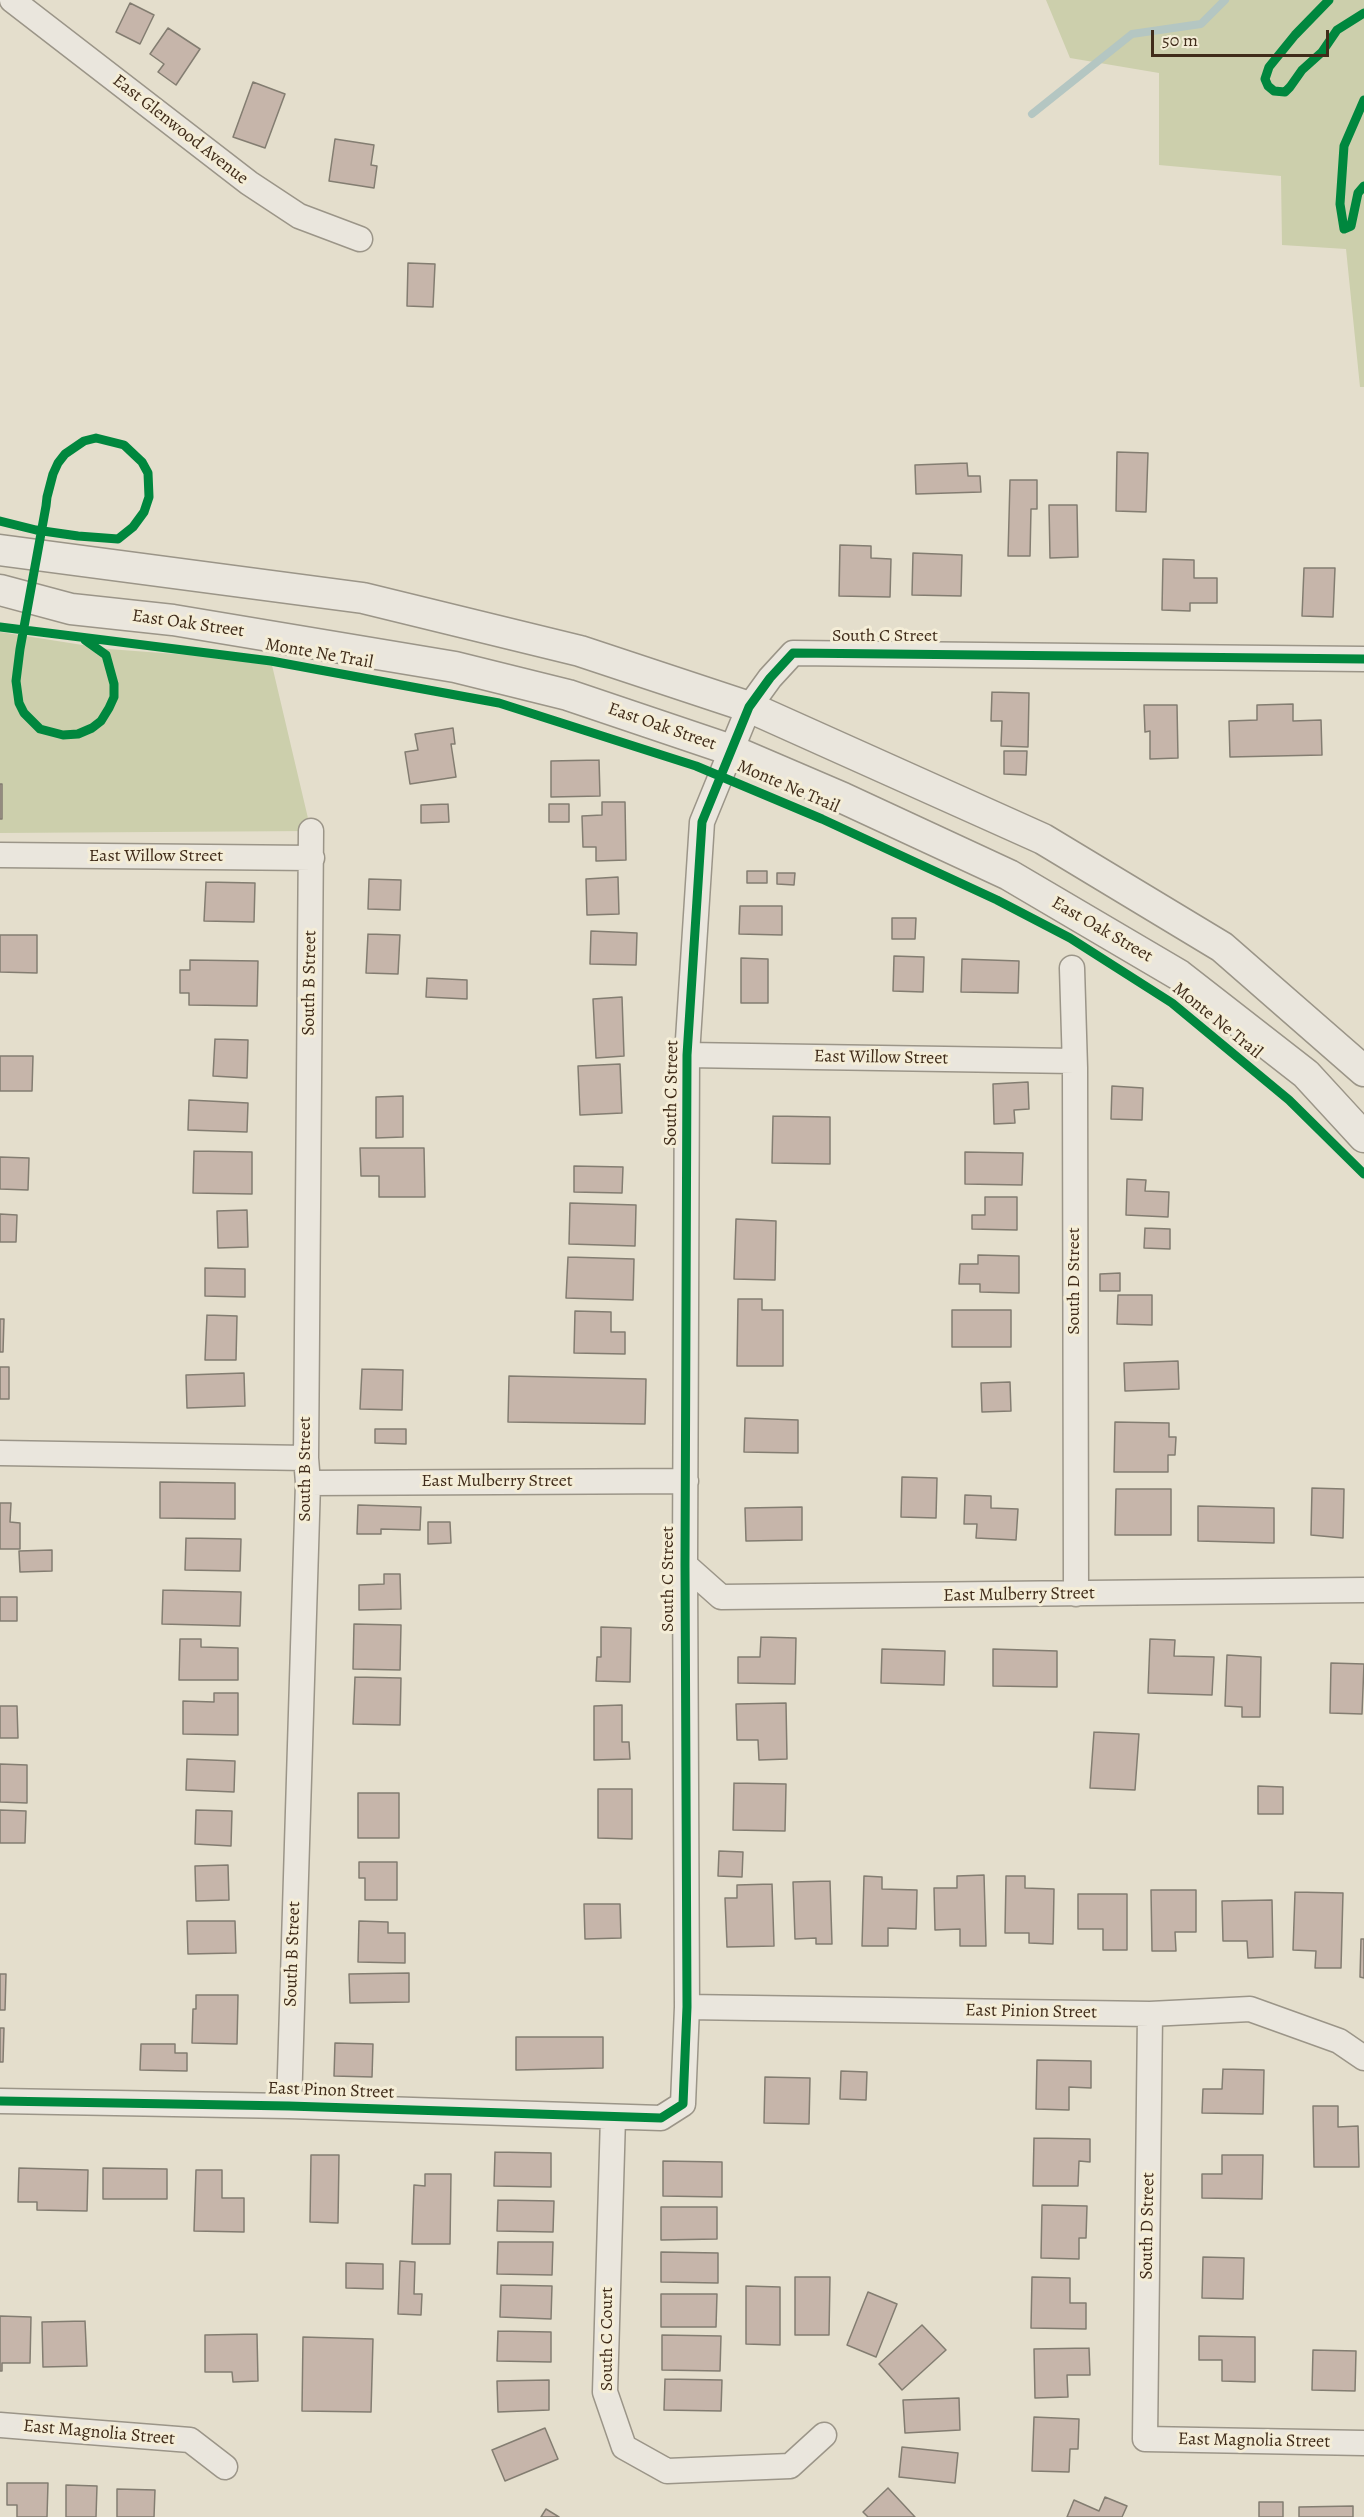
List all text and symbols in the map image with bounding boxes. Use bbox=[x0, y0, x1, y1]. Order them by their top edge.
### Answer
scale bar bbox=[1154, 18, 1332, 56]
text: 50 m bbox=[1162, 28, 1198, 52]
street label: East Glenwood Avenue bbox=[108, 70, 252, 190]
street label: East Oak Street bbox=[131, 605, 245, 643]
street label: South C Street bbox=[832, 626, 938, 648]
street label: Monte Ne Trail bbox=[263, 634, 375, 674]
street label: East Oak Street bbox=[605, 698, 719, 756]
street label: Monte Ne Trail bbox=[733, 756, 843, 818]
street label: East Willow Street bbox=[89, 846, 223, 868]
street label: East Oak Street bbox=[1048, 892, 1156, 968]
street label: South B Street bbox=[298, 930, 322, 1036]
street label: Monte Ne Trail bbox=[1168, 978, 1266, 1064]
street label: South C Street bbox=[660, 1040, 684, 1146]
street label: East Willow Street bbox=[814, 1046, 948, 1070]
street label: South D Street bbox=[1064, 1227, 1086, 1335]
street label: South B Street bbox=[295, 1416, 317, 1522]
street label: East Mulberry Street bbox=[421, 1471, 573, 1493]
street label: South C Street bbox=[658, 1526, 680, 1632]
street label: East Mulberry Street bbox=[943, 1583, 1095, 1607]
street label: South B Street bbox=[280, 1901, 306, 2007]
street label: East Pinion Street bbox=[965, 2000, 1097, 2024]
street label: East Pinon Street bbox=[267, 2078, 395, 2104]
street label: South D Street bbox=[1136, 2172, 1160, 2280]
street label: South C Court bbox=[597, 2287, 619, 2391]
street label: East Magnolia Street bbox=[22, 2416, 176, 2450]
street label: East Magnolia Street bbox=[1178, 2429, 1330, 2453]

